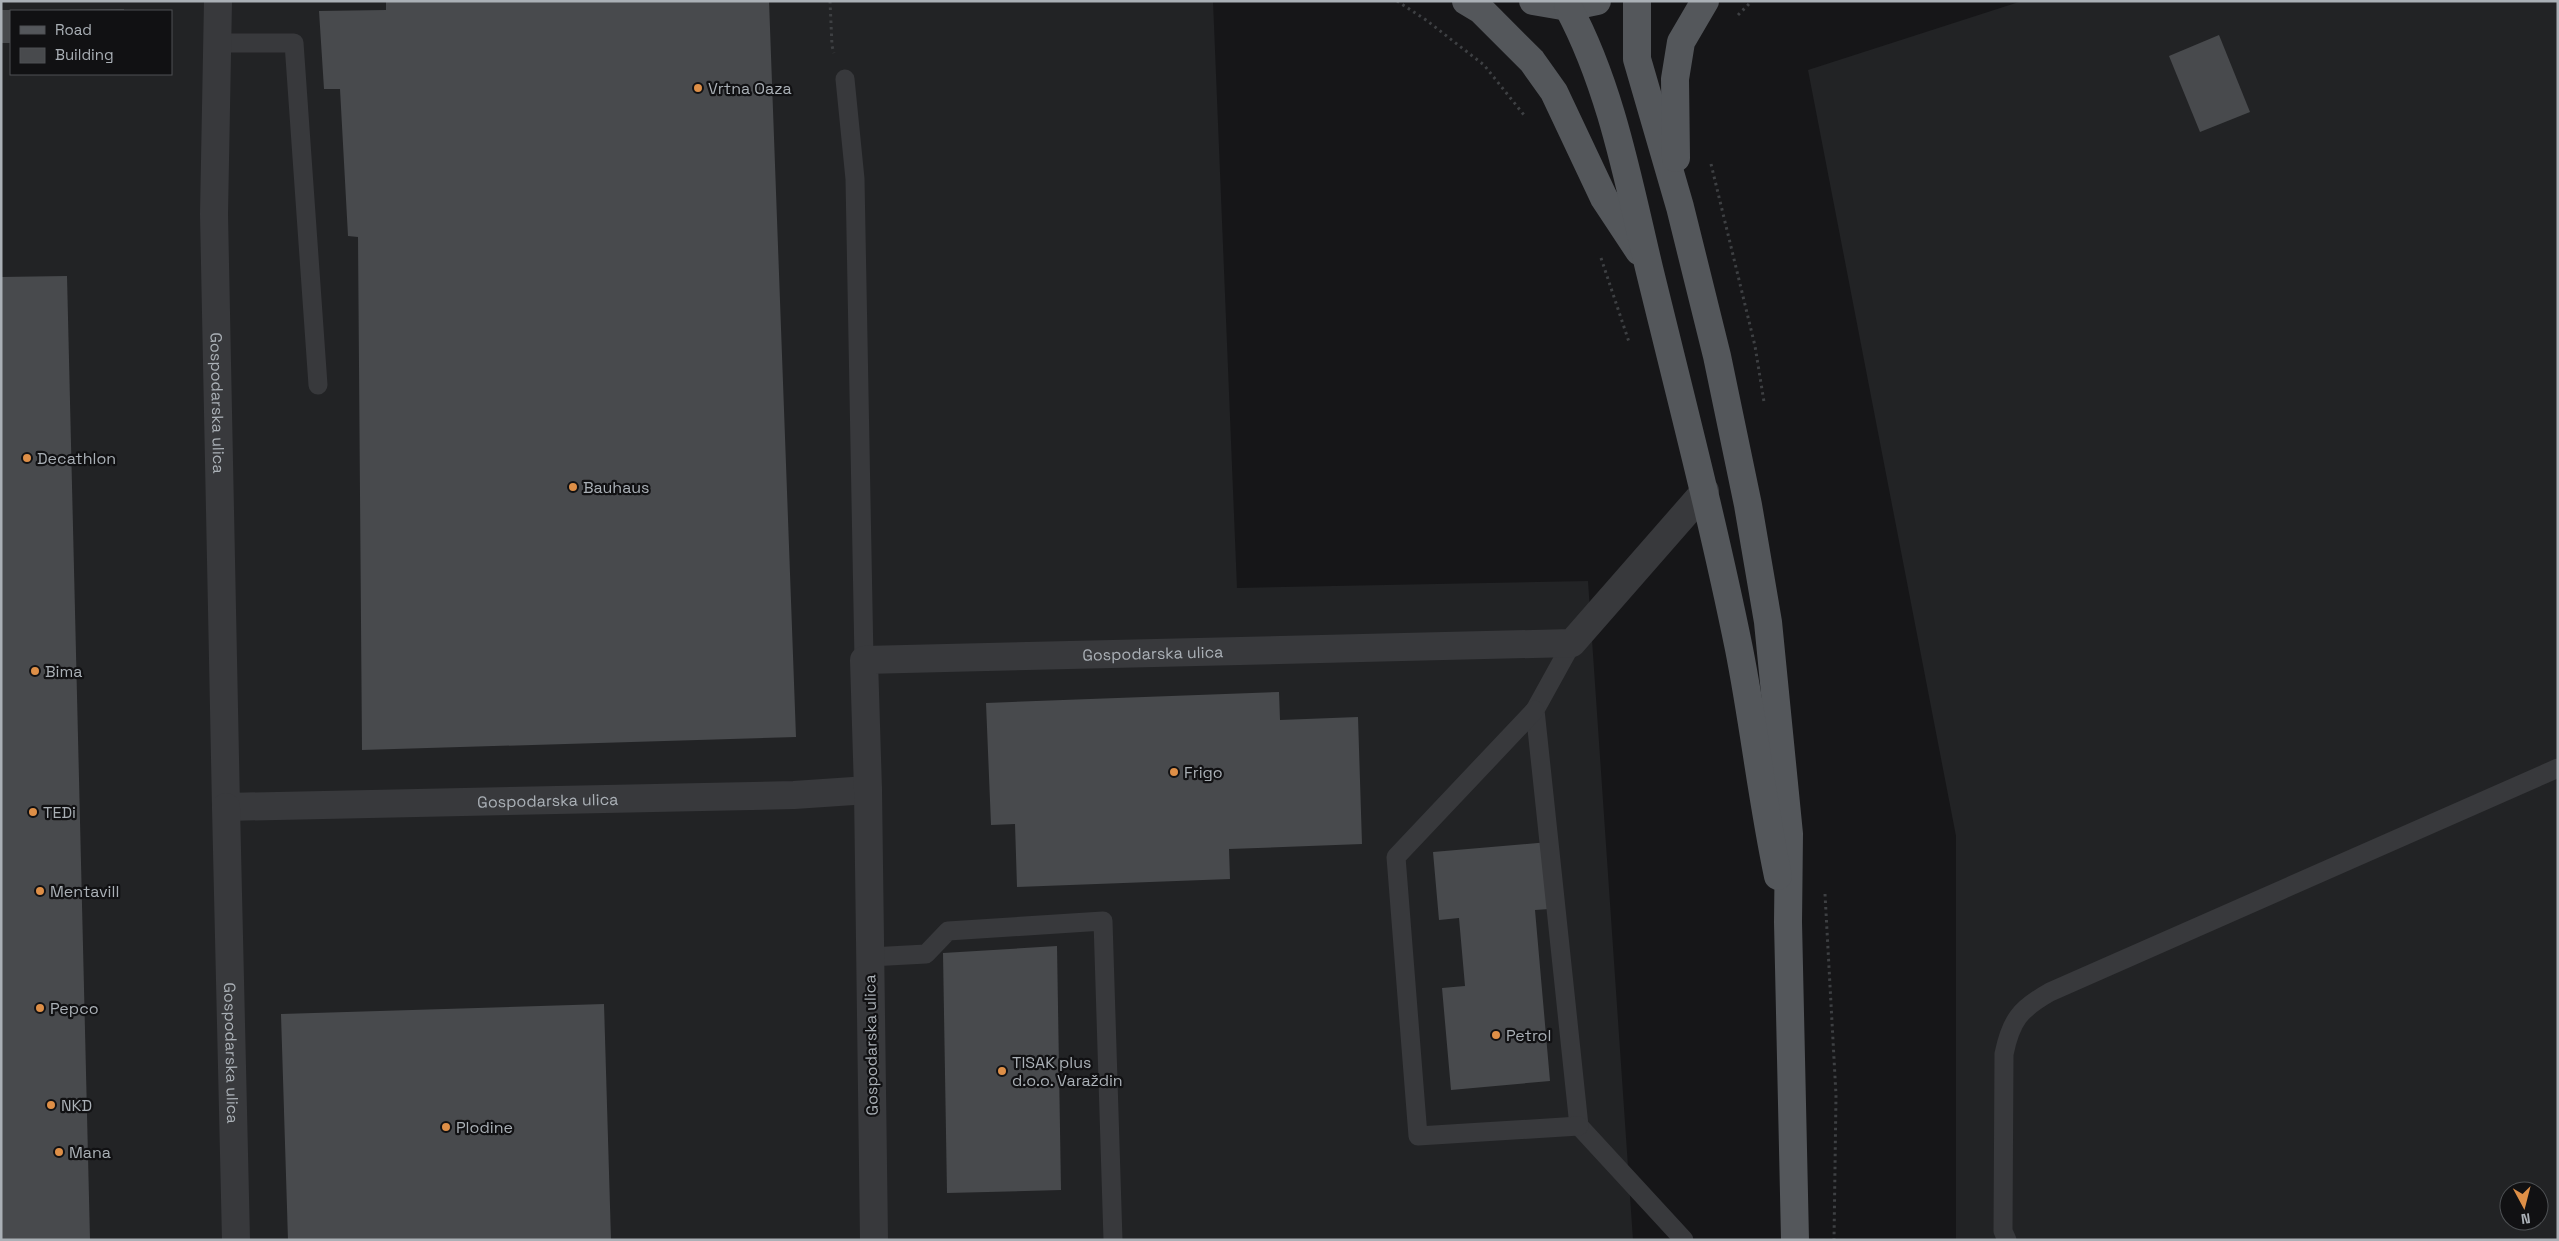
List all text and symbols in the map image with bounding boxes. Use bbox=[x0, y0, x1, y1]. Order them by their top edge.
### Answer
legend bbox=[10, 10, 172, 75]
text: Road bbox=[55, 20, 92, 39]
text: Building bbox=[55, 45, 114, 64]
place label: Vrtna Oaza bbox=[708, 78, 792, 99]
marker: Vrtna Oaza bbox=[692, 82, 704, 94]
street label: Gospodarska ulica bbox=[206, 332, 230, 474]
place label: Decathlon bbox=[37, 448, 116, 469]
marker: Decathlon bbox=[21, 452, 33, 464]
place label: Bauhaus bbox=[583, 477, 649, 498]
marker: Bauhaus bbox=[567, 481, 579, 493]
street label: Gospodarska ulica bbox=[1082, 641, 1224, 665]
place label: Bima bbox=[45, 661, 82, 682]
marker: Bima bbox=[29, 665, 41, 677]
place label: Frigo bbox=[1184, 762, 1223, 783]
marker: Frigo bbox=[1168, 766, 1180, 778]
street label: Gospodarska ulica bbox=[477, 788, 619, 812]
place label: TEDi bbox=[43, 802, 76, 823]
marker: TEDi bbox=[27, 806, 39, 818]
place label: Mentavill bbox=[50, 881, 119, 902]
marker: Mentavill bbox=[34, 885, 46, 897]
street label: Gospodarska ulica bbox=[859, 974, 883, 1116]
street label: Gospodarska ulica bbox=[220, 982, 244, 1124]
place label: Pepco bbox=[50, 998, 99, 1019]
marker: Pepco bbox=[34, 1002, 46, 1014]
place label: Petrol bbox=[1506, 1025, 1551, 1046]
marker: Petrol bbox=[1490, 1029, 1502, 1041]
place label: TISAK plus d.o.o. Varaždin bbox=[1012, 1052, 1123, 1091]
marker: TISAK plus d.o.o. Varaždin bbox=[996, 1065, 1008, 1077]
place label: NKD bbox=[61, 1095, 92, 1116]
marker: NKD bbox=[45, 1099, 57, 1111]
place label: Plodine bbox=[456, 1117, 513, 1138]
marker: Plodine bbox=[440, 1121, 452, 1133]
place label: Mana bbox=[69, 1142, 111, 1163]
marker: Mana bbox=[53, 1146, 65, 1158]
north arrow bbox=[2499, 1181, 2549, 1231]
text: N bbox=[2520, 1209, 2531, 1228]

